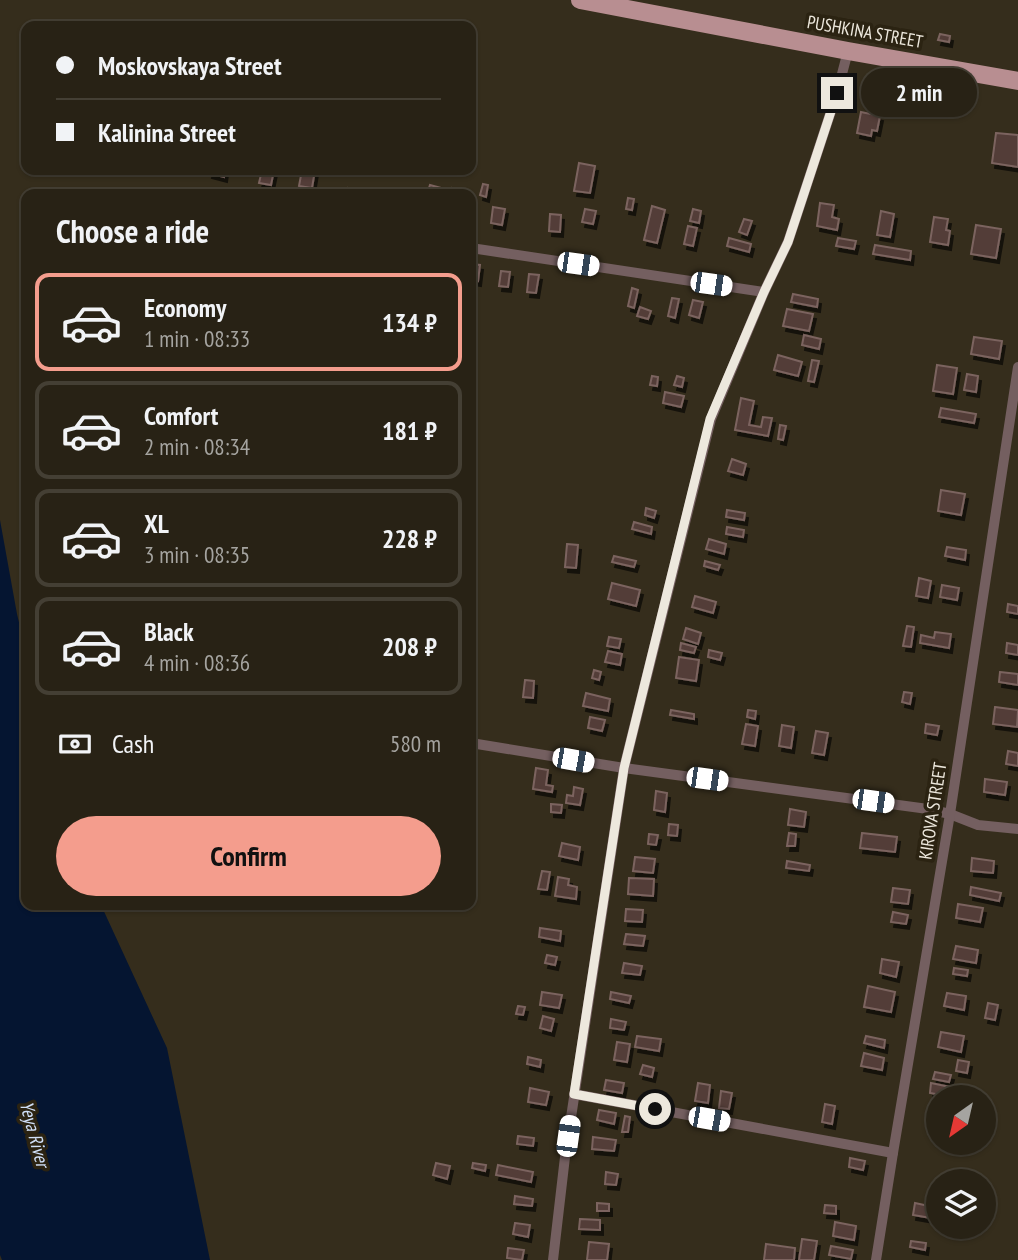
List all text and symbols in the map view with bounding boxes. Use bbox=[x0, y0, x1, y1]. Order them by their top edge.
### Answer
street label: PUSHKINA STREET bbox=[805, 10, 925, 53]
text: Moskovskaya Street bbox=[98, 49, 282, 82]
callout: 2 min bbox=[862, 68, 977, 118]
route end bbox=[821, 77, 853, 109]
text: 2 min bbox=[896, 78, 942, 107]
text: Kalinina Street bbox=[98, 116, 236, 149]
text: Choose a ride bbox=[56, 210, 209, 252]
car bbox=[556, 251, 601, 277]
car bbox=[689, 271, 734, 297]
icon: car bbox=[60, 291, 123, 354]
text: Economy bbox=[144, 291, 226, 324]
text: 134 ₽ bbox=[382, 306, 437, 339]
text: 1 min · 08:33 bbox=[144, 324, 250, 353]
icon: car bbox=[60, 399, 123, 462]
text: Comfort bbox=[144, 399, 218, 432]
text: 181 ₽ bbox=[382, 414, 437, 447]
text: 2 min · 08:34 bbox=[144, 432, 250, 461]
icon: car bbox=[60, 507, 123, 570]
text: XL bbox=[144, 507, 169, 540]
text: 228 ₽ bbox=[382, 522, 437, 555]
text: 3 min · 08:35 bbox=[144, 540, 250, 569]
icon: car bbox=[60, 615, 123, 678]
text: Black bbox=[144, 615, 194, 648]
text: 208 ₽ bbox=[382, 630, 437, 663]
text: 4 min · 08:36 bbox=[144, 648, 250, 677]
icon: cash bbox=[56, 725, 94, 763]
text: Cash bbox=[112, 727, 154, 760]
text: 580 m bbox=[390, 729, 441, 758]
car bbox=[551, 746, 596, 774]
street label: KIROVA STREET bbox=[913, 761, 952, 861]
car bbox=[685, 766, 730, 792]
car bbox=[851, 788, 896, 814]
button: Confirm bbox=[56, 816, 441, 896]
north arrow bbox=[926, 1085, 996, 1155]
map controls bbox=[926, 1085, 996, 1239]
route start bbox=[639, 1093, 671, 1125]
water label: Yeya River bbox=[15, 1098, 56, 1172]
car bbox=[687, 1105, 732, 1133]
car bbox=[555, 1114, 582, 1158]
button: layers bbox=[926, 1169, 996, 1239]

